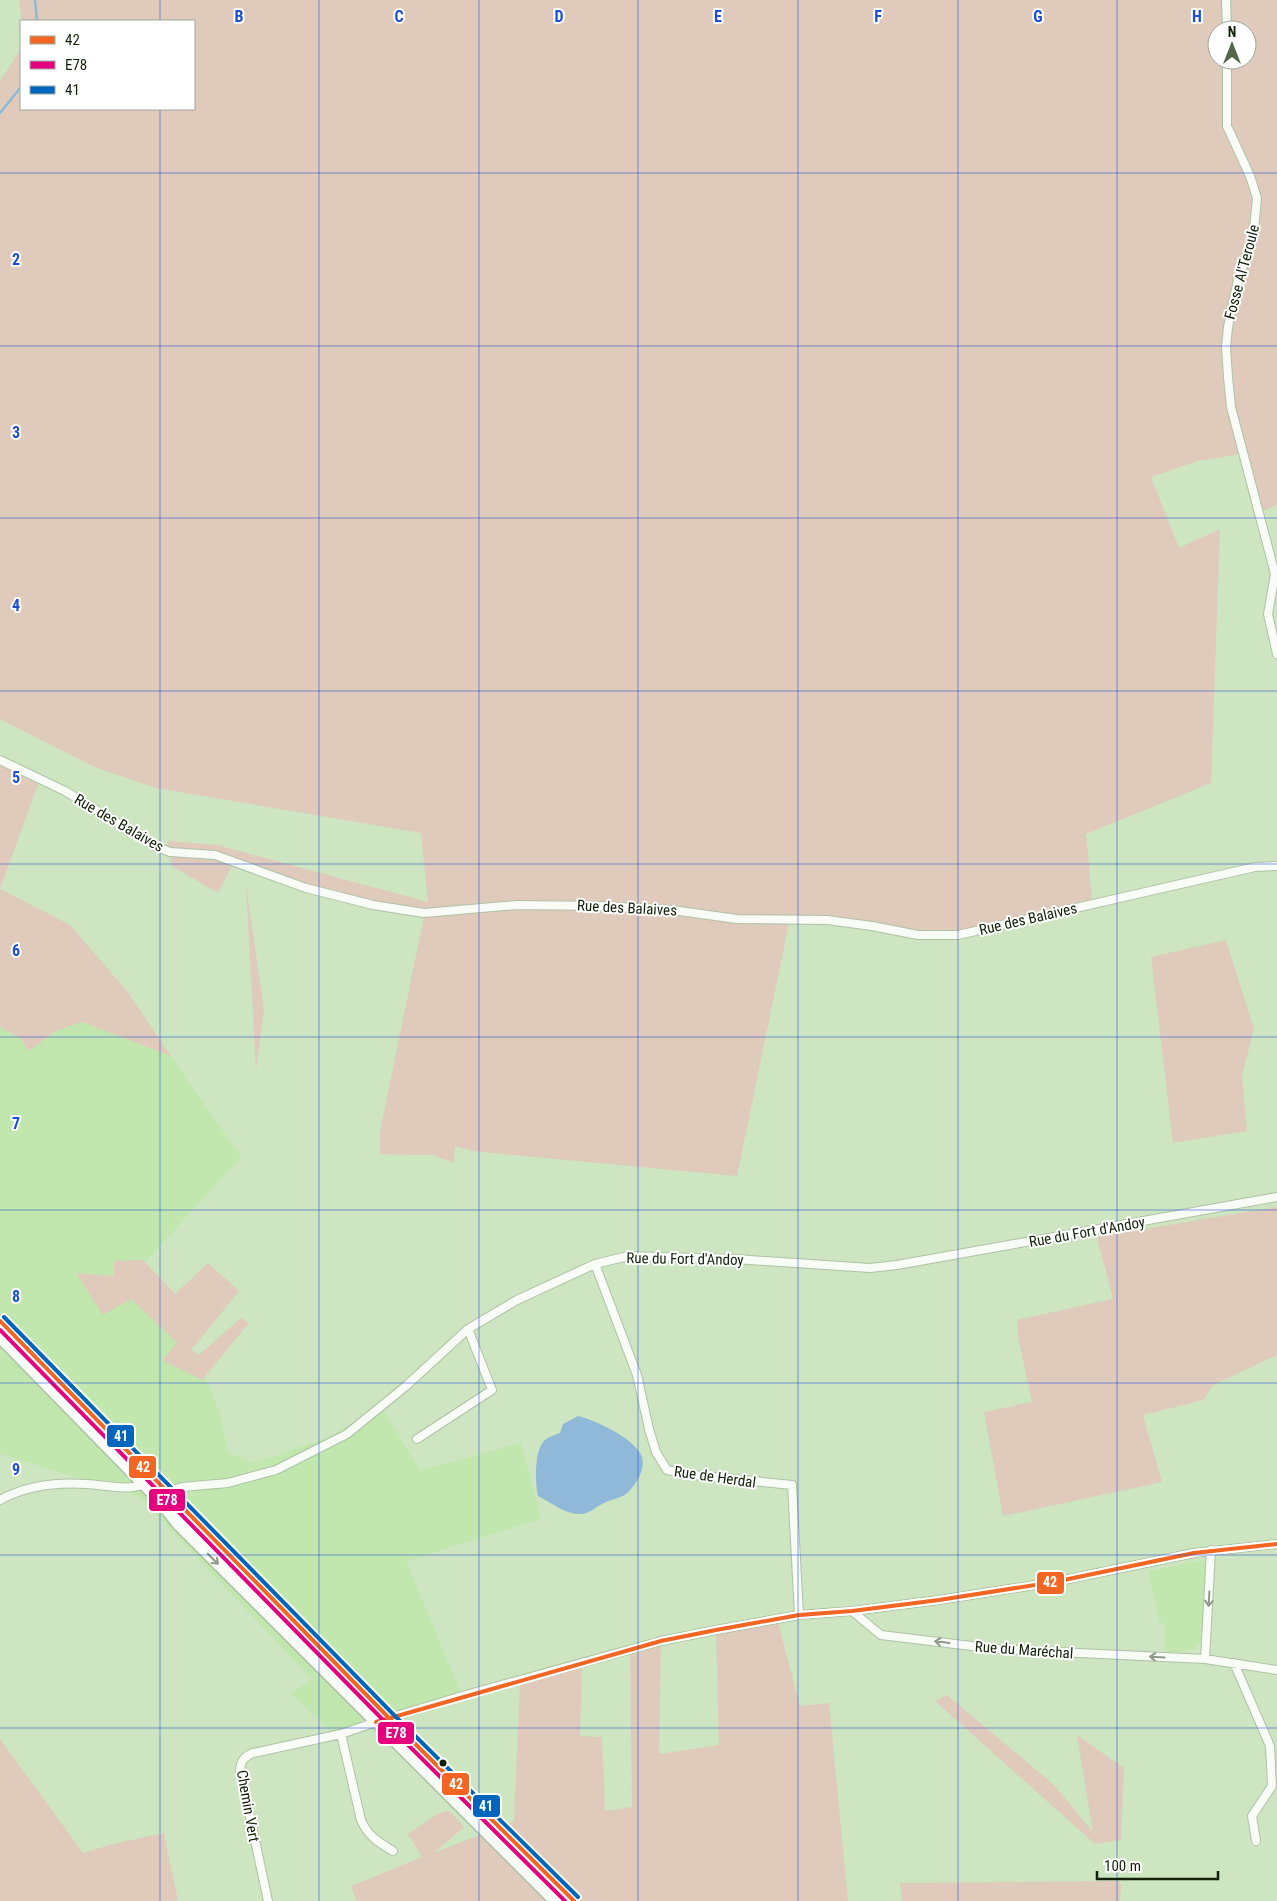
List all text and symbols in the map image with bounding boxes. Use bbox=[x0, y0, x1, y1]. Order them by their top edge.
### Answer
text: B bbox=[235, 7, 244, 26]
text: C bbox=[394, 7, 404, 26]
text: D bbox=[554, 7, 564, 26]
text: E bbox=[714, 7, 722, 26]
text: F bbox=[874, 7, 882, 26]
text: G bbox=[1033, 7, 1043, 26]
text: H bbox=[1192, 7, 1202, 26]
legend bbox=[20, 20, 195, 110]
north arrow bbox=[1207, 20, 1257, 70]
text: N bbox=[1228, 24, 1236, 40]
text: 42 bbox=[65, 31, 80, 49]
text: E78 bbox=[65, 56, 87, 74]
text: 41 bbox=[65, 81, 80, 99]
street label: Fosse Al'Teroule bbox=[1221, 223, 1263, 321]
text: 2 bbox=[12, 250, 20, 269]
text: 3 bbox=[12, 423, 20, 442]
text: 4 bbox=[12, 596, 20, 615]
text: 5 bbox=[12, 768, 20, 787]
street label: Rue des Balaives bbox=[71, 790, 167, 856]
street label: Rue des Balaives bbox=[577, 896, 678, 920]
street label: Rue des Balaives bbox=[977, 899, 1079, 939]
text: 6 bbox=[12, 941, 20, 960]
text: 7 bbox=[12, 1114, 20, 1133]
street label: Rue du Fort d'Andoy bbox=[1028, 1213, 1146, 1251]
street label: Rue du Fort d'Andoy bbox=[626, 1249, 744, 1269]
text: 8 bbox=[12, 1287, 20, 1306]
line badge: 41 bbox=[106, 1424, 135, 1448]
text: 41 bbox=[114, 1428, 128, 1444]
line badge: 42 bbox=[128, 1455, 157, 1479]
text: 42 bbox=[136, 1459, 150, 1475]
text: 9 bbox=[12, 1460, 20, 1479]
street label: Rue de Herdal bbox=[673, 1462, 757, 1492]
line badge: E78 bbox=[148, 1488, 186, 1512]
text: E78 bbox=[156, 1492, 178, 1508]
one-way arrow bbox=[207, 1553, 219, 1565]
line badge: 42 bbox=[1036, 1571, 1065, 1595]
text: 42 bbox=[1043, 1574, 1057, 1590]
one-way arrow bbox=[1204, 1591, 1213, 1607]
one-way arrow bbox=[935, 1637, 951, 1647]
street label: Rue du Maréchal bbox=[974, 1638, 1074, 1662]
one-way arrow bbox=[1149, 1652, 1165, 1661]
line badge: E78 bbox=[377, 1721, 415, 1745]
text: E78 bbox=[385, 1725, 407, 1741]
unlabelled marker bbox=[438, 1758, 448, 1768]
street label: Chemin Vert bbox=[233, 1769, 263, 1843]
line badge: 42 bbox=[441, 1772, 470, 1796]
text: 42 bbox=[449, 1776, 463, 1792]
line badge: 41 bbox=[472, 1794, 501, 1818]
text: 41 bbox=[479, 1798, 493, 1814]
scale bar bbox=[1097, 1848, 1218, 1880]
text: 100 m bbox=[1104, 1857, 1141, 1875]

